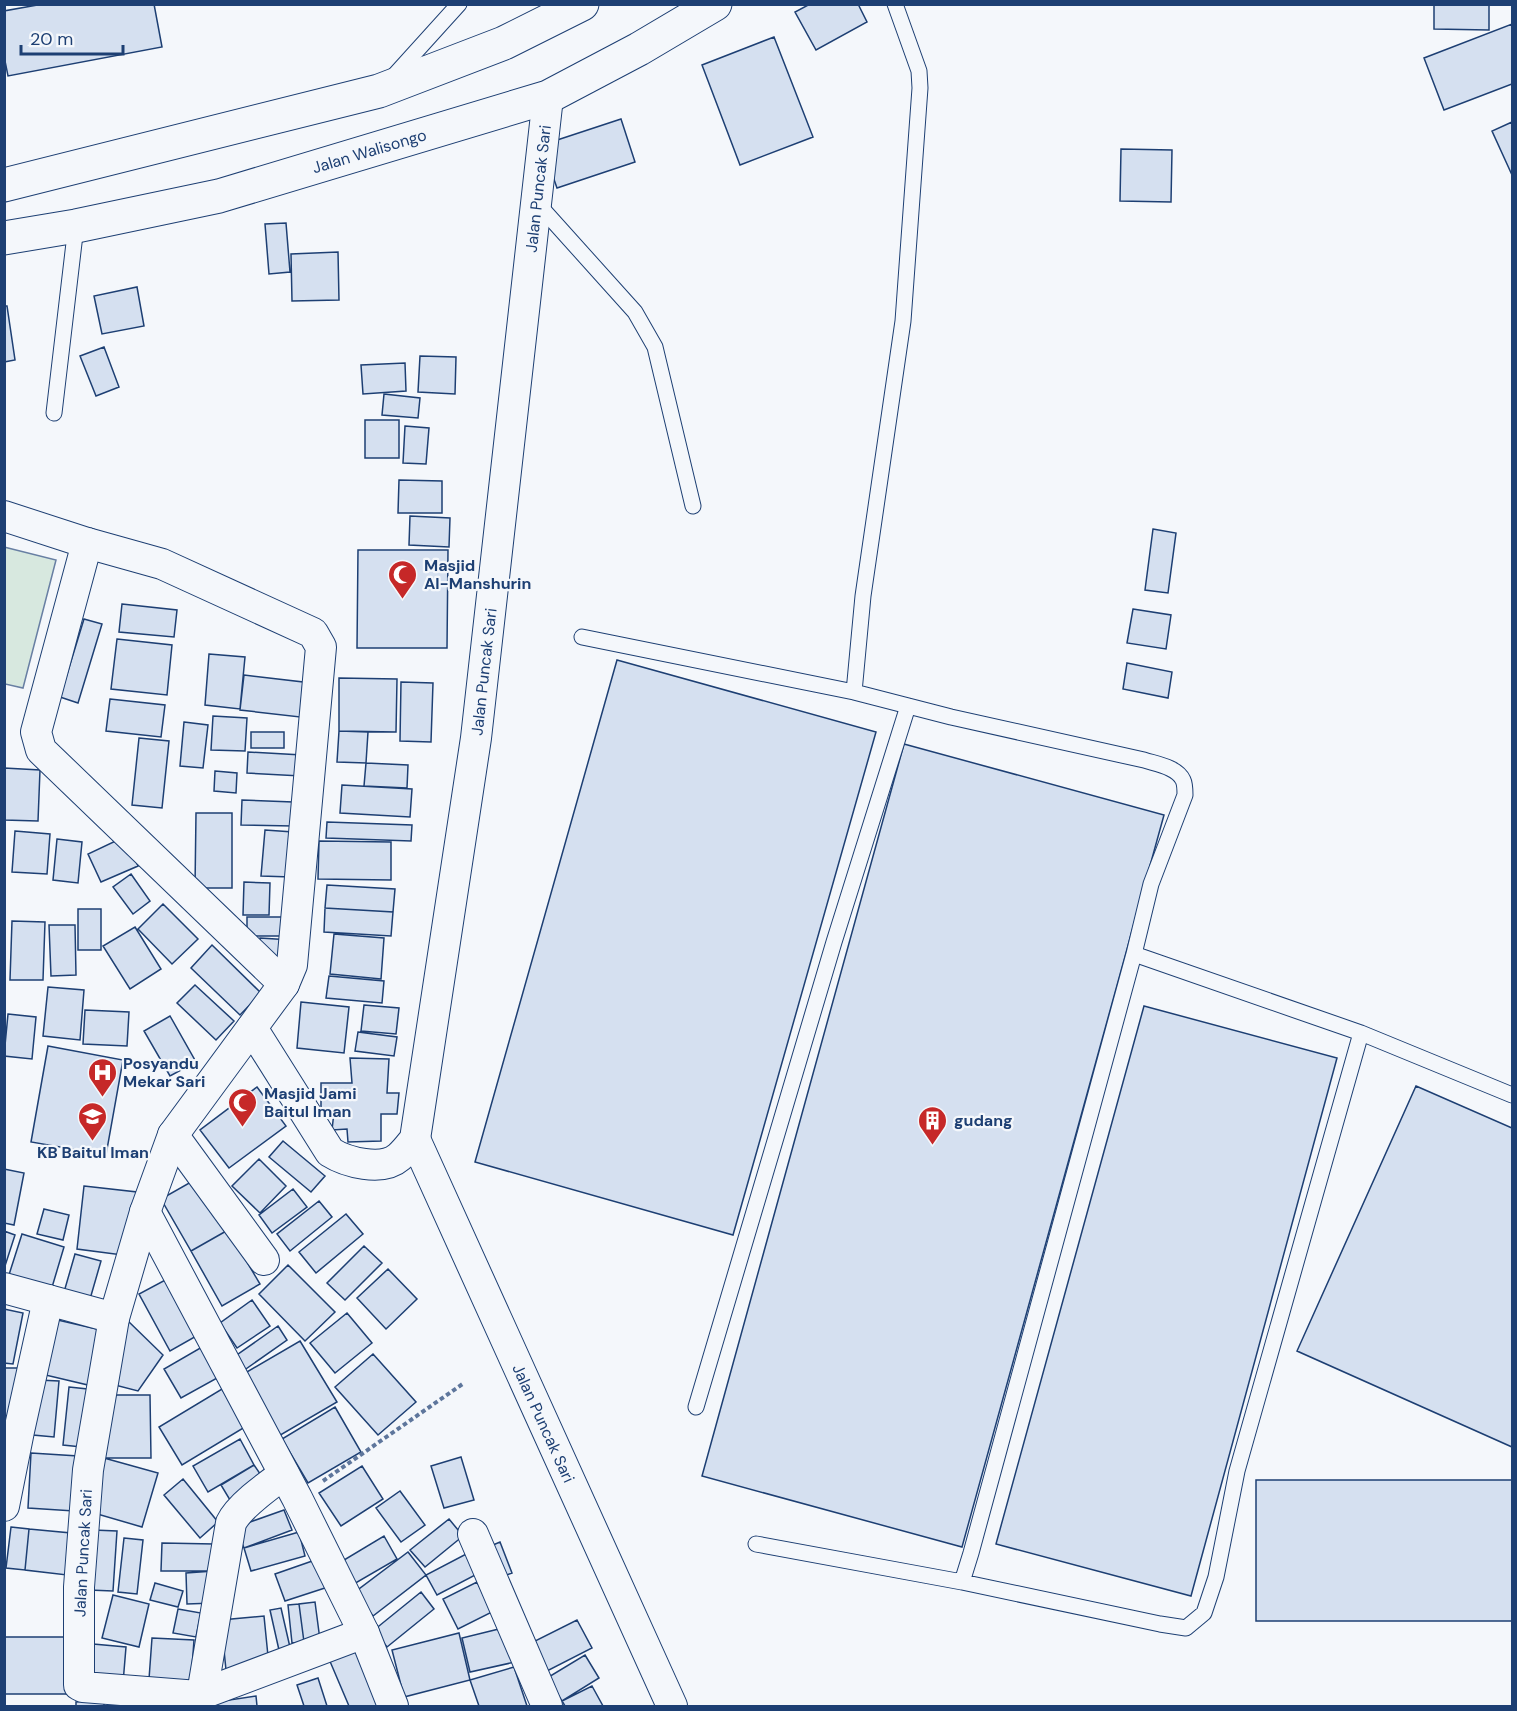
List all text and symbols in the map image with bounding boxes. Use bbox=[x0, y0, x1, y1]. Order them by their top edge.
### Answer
scale bar bbox=[21, 18, 123, 56]
text: 20 m bbox=[30, 27, 73, 51]
street label: Jalan Walisongo bbox=[310, 124, 429, 178]
street label: Jalan Puncak Sari bbox=[520, 124, 555, 253]
place label: Masjid Al-Manshurin bbox=[424, 555, 531, 594]
mosque icon: Masjid Al-Manshurin bbox=[387, 558, 419, 600]
street label: Jalan Puncak Sari bbox=[466, 607, 501, 736]
place label: Posyandu Mekar Sari bbox=[123, 1053, 205, 1092]
hospital icon: Posyandu Mekar Sari bbox=[86, 1056, 118, 1098]
place label: Masjid Jami Baitul Iman bbox=[264, 1083, 357, 1122]
mosque icon: Masjid Jami Baitul Iman bbox=[227, 1086, 259, 1128]
school or university icon: KB Baitul Iman bbox=[77, 1100, 109, 1142]
building icon: gudang bbox=[917, 1104, 949, 1146]
place label: gudang bbox=[954, 1110, 1013, 1131]
place label: KB Baitul Iman bbox=[37, 1142, 149, 1163]
street label: Jalan Puncak Sari bbox=[508, 1360, 580, 1486]
street label: Jalan Puncak Sari bbox=[69, 1489, 97, 1617]

